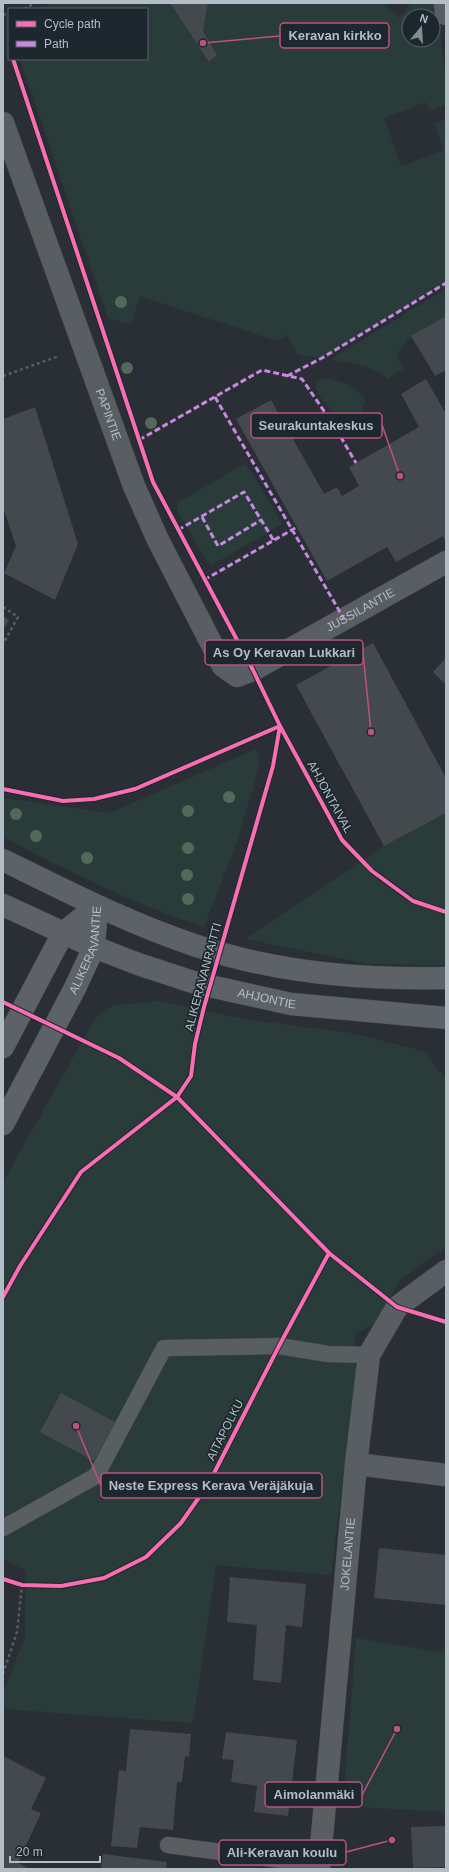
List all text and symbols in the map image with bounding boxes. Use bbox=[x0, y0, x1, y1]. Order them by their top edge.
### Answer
legend bbox=[8, 8, 148, 60]
north arrow bbox=[401, 8, 441, 48]
text: N bbox=[418, 12, 430, 25]
text: Cycle path bbox=[44, 17, 101, 31]
callout: Keravan kirkko bbox=[280, 23, 389, 48]
text: Keravan kirkko bbox=[288, 28, 382, 43]
text: Path bbox=[44, 37, 69, 51]
street label: PAPINTIE bbox=[93, 387, 124, 442]
callout: Seurakuntakeskus bbox=[251, 413, 382, 438]
text: Seurakuntakeskus bbox=[259, 418, 373, 433]
street label: JUSSILANTIE bbox=[324, 585, 397, 635]
callout: As Oy Keravan Lukkari bbox=[205, 640, 363, 665]
text: As Oy Keravan Lukkari bbox=[213, 645, 355, 660]
street label: AHJONTAIVAL bbox=[304, 759, 356, 836]
street label: ALIKERAVANTIE bbox=[66, 905, 104, 997]
street label: ALIKERAVANRAITTI bbox=[182, 921, 224, 1033]
street label: AHJONTIE bbox=[236, 985, 297, 1011]
street label: AITAPOLKU bbox=[204, 1397, 246, 1463]
callout: Neste Express Kerava Veräjäkuja bbox=[101, 1473, 322, 1498]
text: Neste Express Kerava Veräjäkuja bbox=[109, 1478, 314, 1493]
street label: JOKELANTIE bbox=[337, 1517, 358, 1592]
callout: Aimolanmäki bbox=[265, 1782, 362, 1807]
text: Aimolanmäki bbox=[274, 1787, 354, 1802]
scale bar bbox=[10, 1838, 100, 1864]
callout: Ali-Keravan koulu bbox=[219, 1840, 346, 1865]
text: 20 m bbox=[16, 1845, 43, 1859]
text: Ali-Keravan koulu bbox=[227, 1845, 337, 1860]

